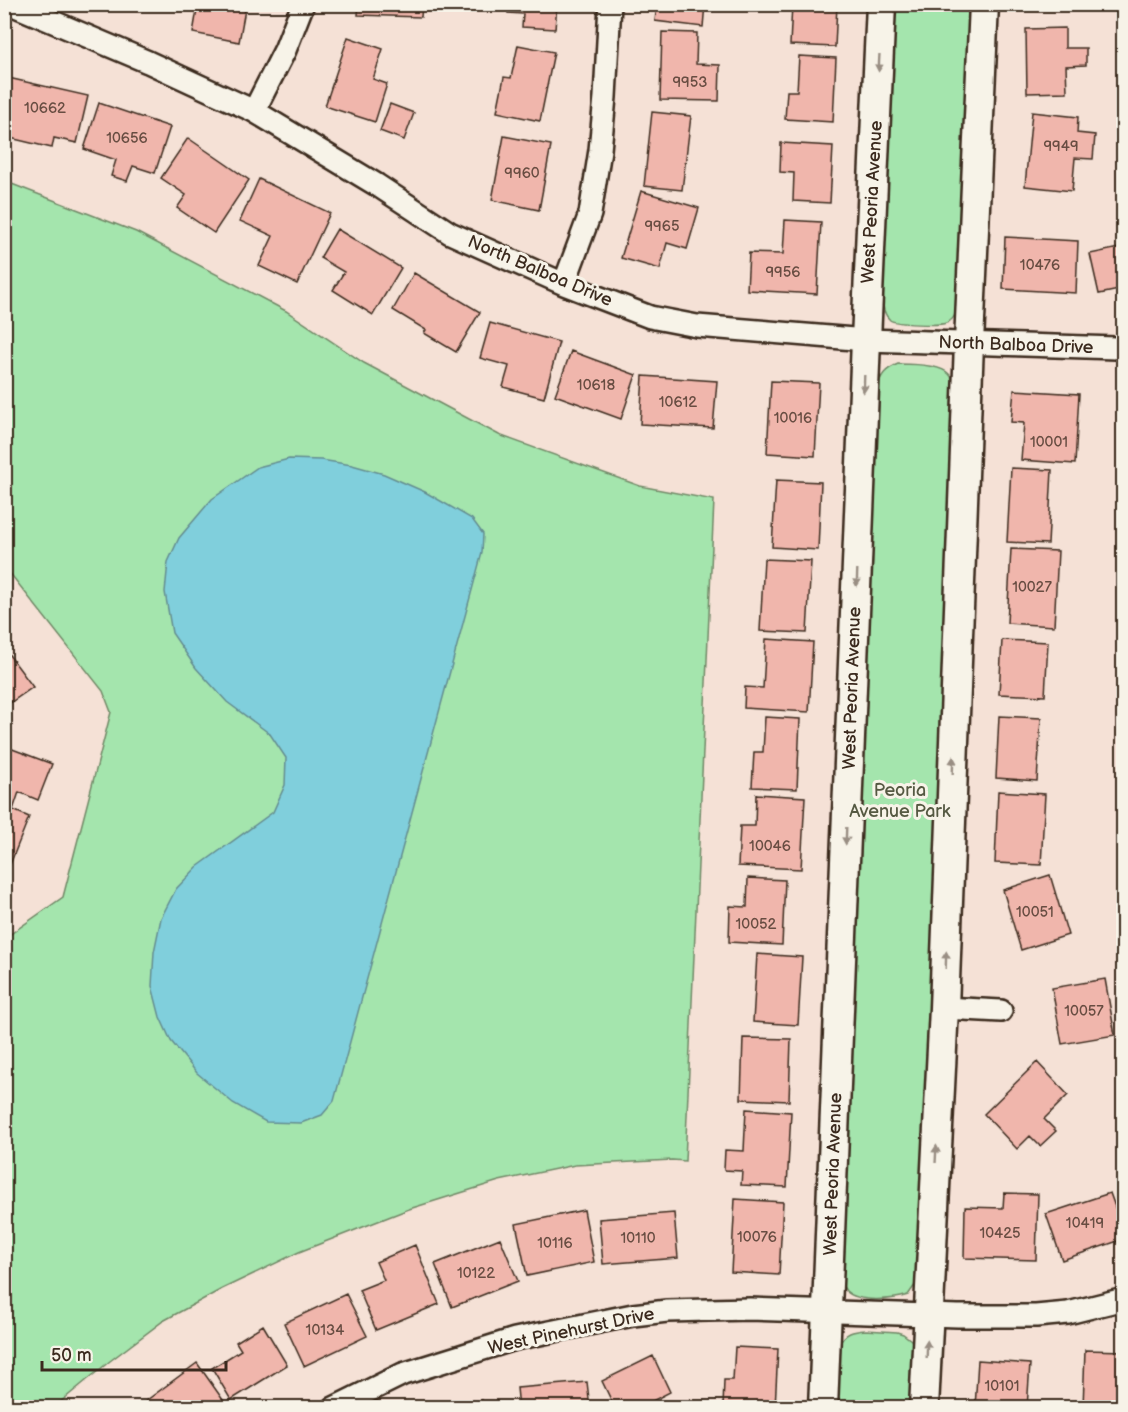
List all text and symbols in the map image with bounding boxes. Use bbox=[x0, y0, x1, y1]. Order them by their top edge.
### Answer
one-way arrow bbox=[874, 53, 883, 72]
house number: 9953 bbox=[672, 73, 708, 92]
house number: 10662 bbox=[24, 99, 66, 118]
street label: West Peoria Avenue bbox=[857, 120, 887, 284]
house number: 10656 bbox=[106, 129, 148, 148]
house number: 9949 bbox=[1043, 137, 1079, 156]
house number: 9960 bbox=[504, 164, 540, 183]
house number: 9965 bbox=[644, 217, 680, 236]
street label: North Balboa Drive bbox=[465, 231, 616, 311]
house number: 10476 bbox=[1020, 256, 1060, 275]
house number: 9956 bbox=[765, 263, 801, 282]
street label: North Balboa Drive bbox=[938, 332, 1094, 358]
one-way arrow bbox=[860, 374, 869, 393]
house number: 10618 bbox=[577, 376, 615, 395]
house number: 10612 bbox=[659, 393, 697, 412]
house number: 10016 bbox=[774, 409, 812, 428]
house number: 10001 bbox=[1030, 433, 1068, 452]
one-way arrow bbox=[852, 569, 861, 588]
house number: 10027 bbox=[1012, 578, 1052, 597]
street label: West Peoria Avenue bbox=[839, 606, 865, 770]
one-way arrow bbox=[949, 755, 958, 774]
park label: Peoria Avenue Park bbox=[849, 780, 951, 822]
one-way arrow bbox=[842, 827, 851, 846]
house number: 10046 bbox=[749, 837, 791, 856]
house number: 10051 bbox=[1016, 903, 1054, 922]
house number: 10052 bbox=[736, 915, 777, 934]
one-way arrow bbox=[941, 950, 950, 969]
house number: 10057 bbox=[1064, 1002, 1104, 1021]
street label: West Peoria Avenue bbox=[820, 1092, 846, 1256]
one-way arrow bbox=[932, 1145, 941, 1164]
house number: 10419 bbox=[1066, 1214, 1104, 1233]
house number: 10425 bbox=[979, 1224, 1021, 1243]
house number: 10076 bbox=[737, 1228, 777, 1247]
house number: 10110 bbox=[620, 1229, 656, 1248]
house number: 10116 bbox=[537, 1234, 573, 1253]
house number: 10122 bbox=[457, 1264, 495, 1283]
street label: West Pinehurst Drive bbox=[486, 1303, 657, 1359]
house number: 10134 bbox=[306, 1321, 344, 1340]
scale bar bbox=[42, 1334, 226, 1372]
one-way arrow bbox=[922, 1340, 931, 1359]
text: 50 m bbox=[51, 1345, 92, 1366]
house number: 10101 bbox=[984, 1377, 1020, 1396]

